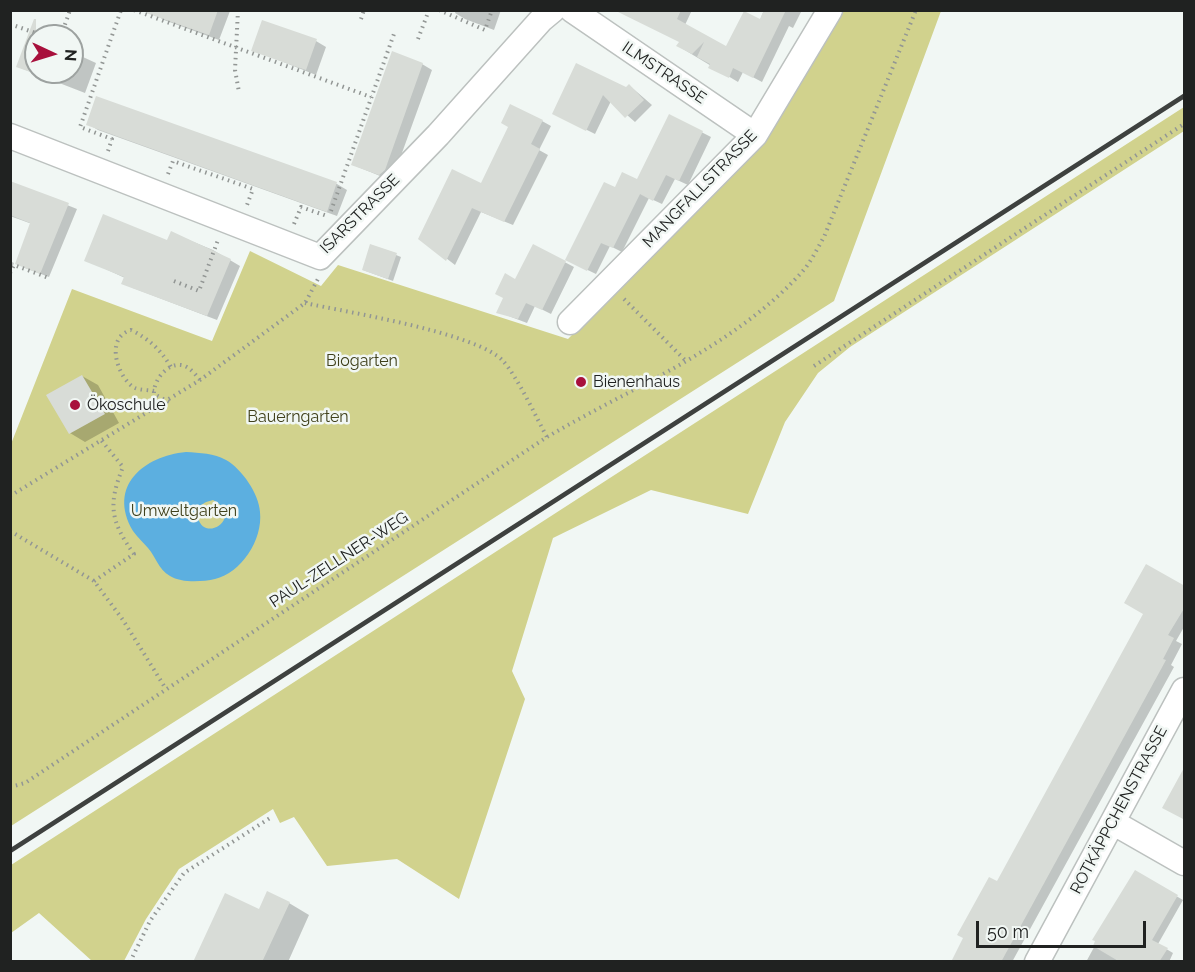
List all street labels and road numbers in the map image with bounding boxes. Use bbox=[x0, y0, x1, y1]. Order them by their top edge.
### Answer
street label: ILMSTRASSE bbox=[618, 38, 710, 108]
street label: MANGFALLSTRASSE bbox=[639, 126, 761, 252]
street label: ISARSTRASSE bbox=[316, 170, 404, 258]
street label: PAUL-ZELLNER-WEG bbox=[266, 508, 412, 612]
street label: ROTKÄPPCHENSTRASSE bbox=[1067, 723, 1171, 897]

